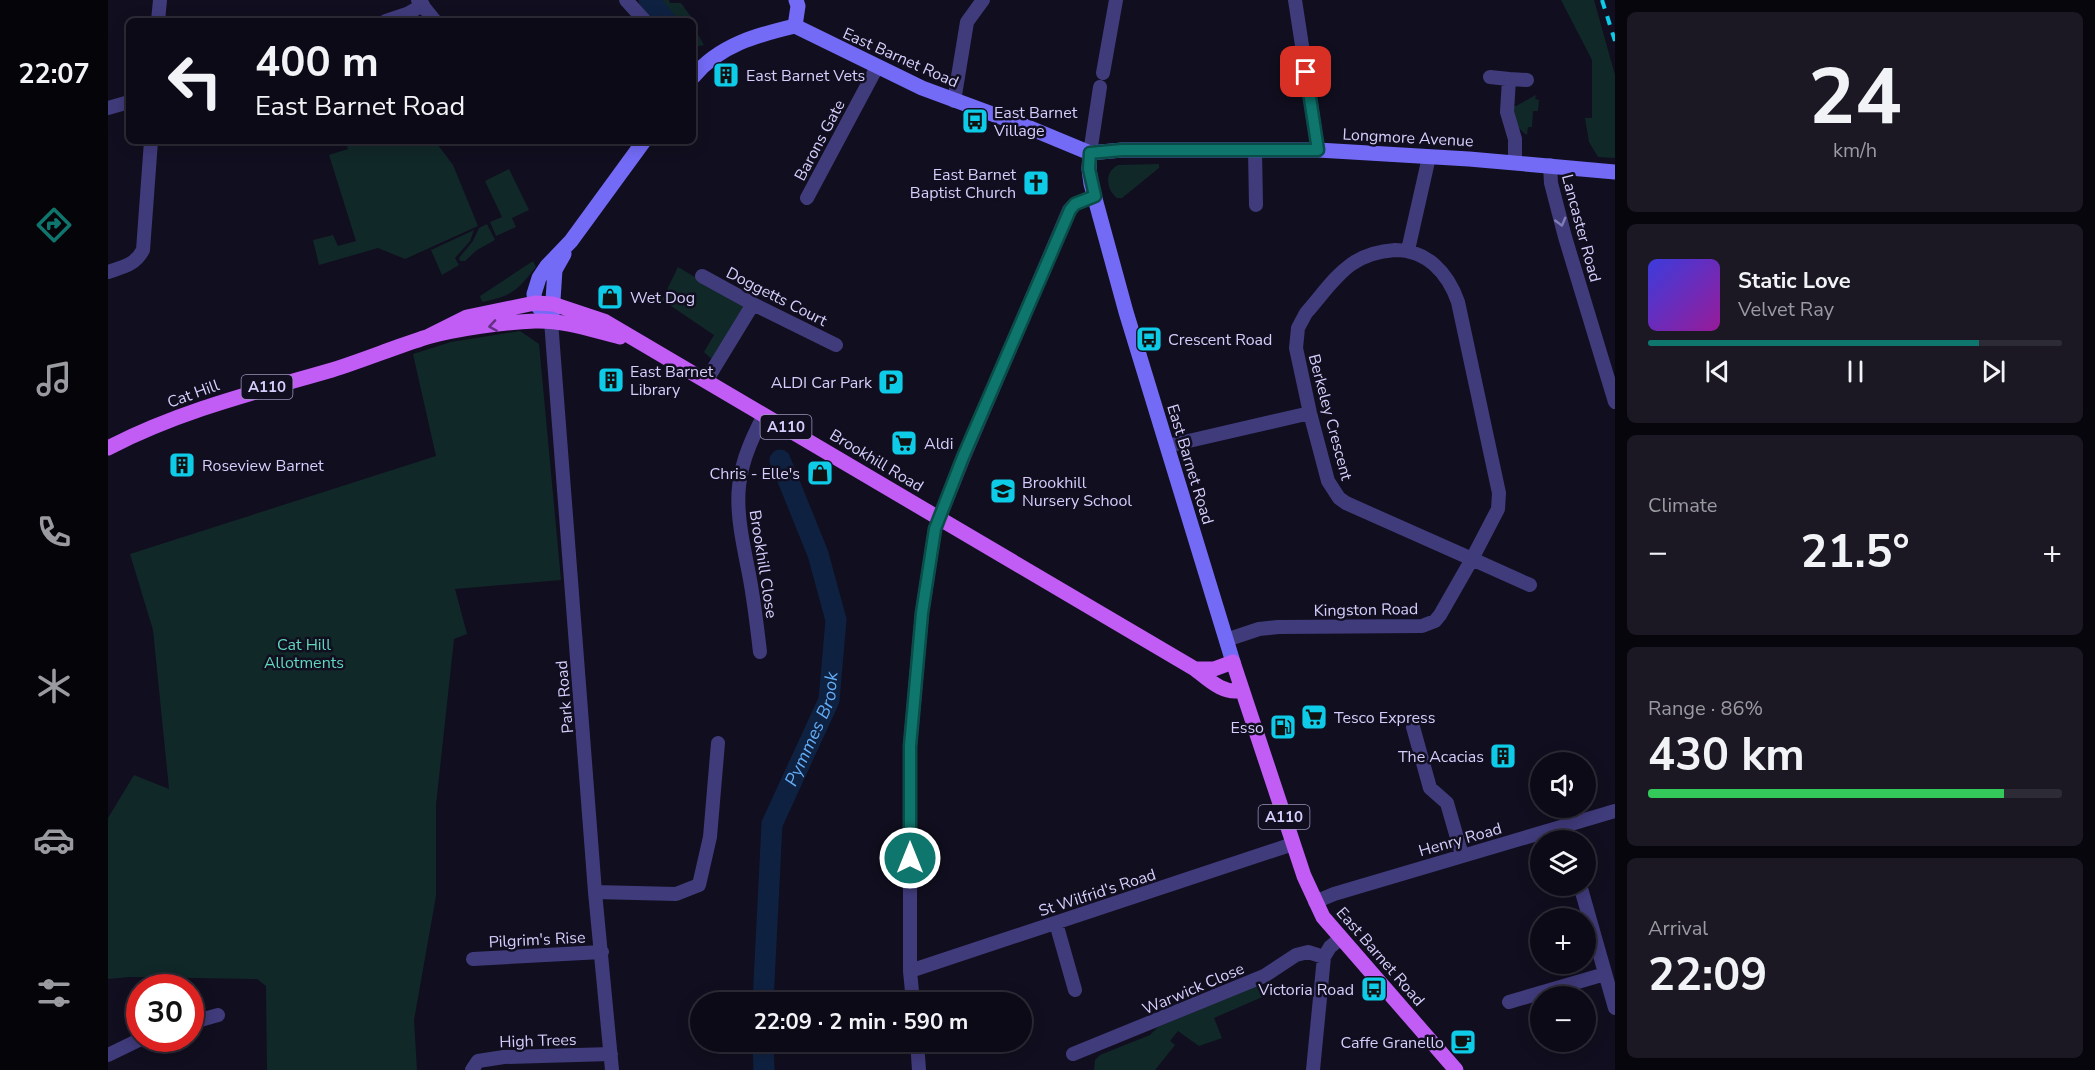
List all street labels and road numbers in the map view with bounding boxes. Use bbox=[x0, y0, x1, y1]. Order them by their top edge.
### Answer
street label: East Barnet Road bbox=[839, 23, 962, 93]
street label: Barons Gate bbox=[789, 96, 850, 185]
street label: Longmore Avenue bbox=[1342, 124, 1474, 152]
street label: Lancaster Road bbox=[1556, 172, 1606, 285]
street label: Doggetts Court bbox=[722, 262, 831, 332]
street label: Berkeley Crescent bbox=[1303, 352, 1358, 483]
street label: Cat Hill bbox=[164, 374, 223, 414]
road number: A110 bbox=[242, 375, 292, 399]
street label: East Barnet Road bbox=[1161, 402, 1219, 527]
road number: A110 bbox=[760, 415, 812, 439]
street label: Brookhill Road bbox=[825, 424, 928, 498]
street label: Brookhill Close bbox=[744, 509, 782, 620]
street label: Kingston Road bbox=[1314, 598, 1419, 622]
street label: Park Road bbox=[551, 659, 579, 734]
road number: A110 bbox=[1258, 805, 1310, 829]
street label: Henry Road bbox=[1416, 818, 1504, 862]
street label: St Wilfrid's Road bbox=[1036, 864, 1159, 922]
street label: East Barnet Road bbox=[1331, 902, 1429, 1011]
street label: Pilgrim's Rise bbox=[488, 926, 586, 954]
street label: Warwick Close bbox=[1139, 958, 1248, 1020]
street label: High Trees bbox=[499, 1029, 577, 1053]

